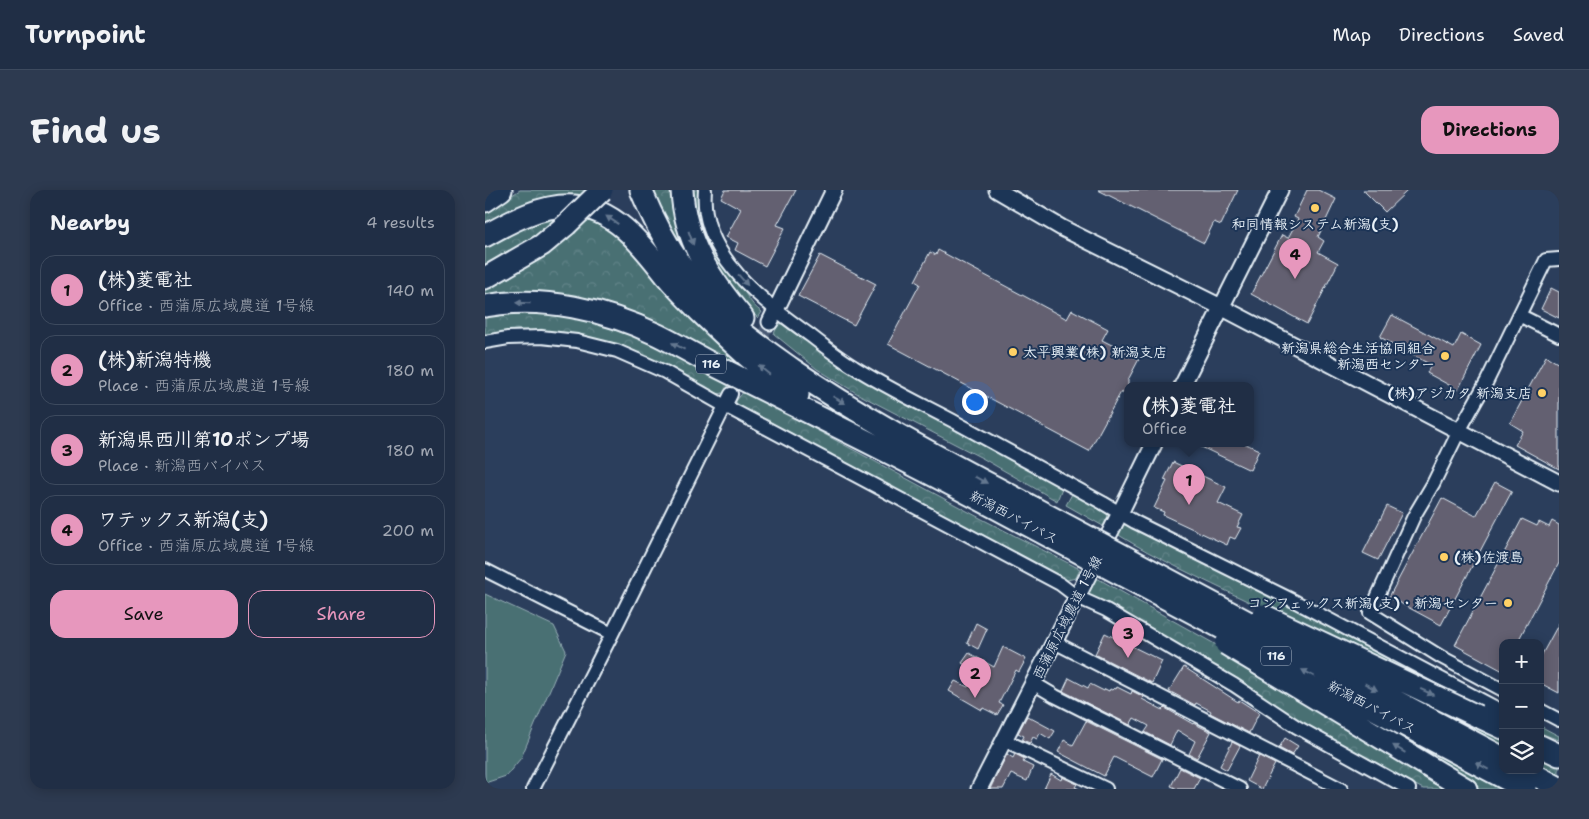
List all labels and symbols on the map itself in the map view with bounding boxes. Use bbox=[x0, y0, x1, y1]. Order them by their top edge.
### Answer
marker: 和同情報システム新潟(支) bbox=[1309, 202, 1321, 214]
one-way arrow bbox=[606, 215, 619, 225]
place label: 和同情報システム新潟(支) bbox=[1231, 215, 1399, 233]
one-way arrow bbox=[688, 230, 695, 245]
pin: 4 bbox=[1279, 238, 1311, 279]
one-way arrow bbox=[738, 274, 749, 287]
one-way arrow bbox=[515, 299, 531, 307]
place label: 新潟県総合生活協同組合 新潟西センター bbox=[1281, 339, 1435, 373]
one-way arrow bbox=[671, 342, 685, 350]
place label: 太平興業(株) 新潟支店 bbox=[1023, 343, 1167, 361]
marker: 太平興業(株) 新潟支店 bbox=[1007, 346, 1019, 358]
marker: 新潟県総合生活協同組合 新潟西センター bbox=[1439, 350, 1451, 362]
road number: 116 bbox=[696, 354, 726, 373]
one-way arrow bbox=[758, 365, 771, 376]
place label: (株)アジカタ 新潟支店 bbox=[1388, 384, 1532, 402]
marker: (株)アジカタ 新潟支店 bbox=[1536, 387, 1548, 399]
your location bbox=[962, 389, 988, 415]
one-way arrow bbox=[833, 395, 846, 404]
pin: 1 bbox=[1173, 464, 1205, 505]
one-way arrow bbox=[974, 475, 988, 484]
street label: 新潟西バイパス bbox=[967, 486, 1061, 548]
place label: (株)佐渡島 bbox=[1454, 548, 1523, 566]
marker: (株)佐渡島 bbox=[1438, 551, 1450, 563]
street label: 西蒲原広域農道 1号線 bbox=[1028, 552, 1106, 682]
place label: コンフェックス新潟(支)・新潟センター bbox=[1248, 594, 1498, 612]
marker: コンフェックス新潟(支)・新潟センター bbox=[1502, 597, 1514, 609]
pin: 3 bbox=[1112, 617, 1144, 658]
road number: 116 bbox=[1261, 646, 1291, 666]
pin: 2 bbox=[959, 657, 991, 698]
one-way arrow bbox=[1301, 669, 1315, 677]
street label: 新潟西バイパス bbox=[1325, 676, 1419, 738]
one-way arrow bbox=[1364, 683, 1377, 692]
one-way arrow bbox=[1420, 689, 1434, 697]
one-way arrow bbox=[1393, 745, 1406, 754]
one-way arrow bbox=[1475, 762, 1489, 770]

